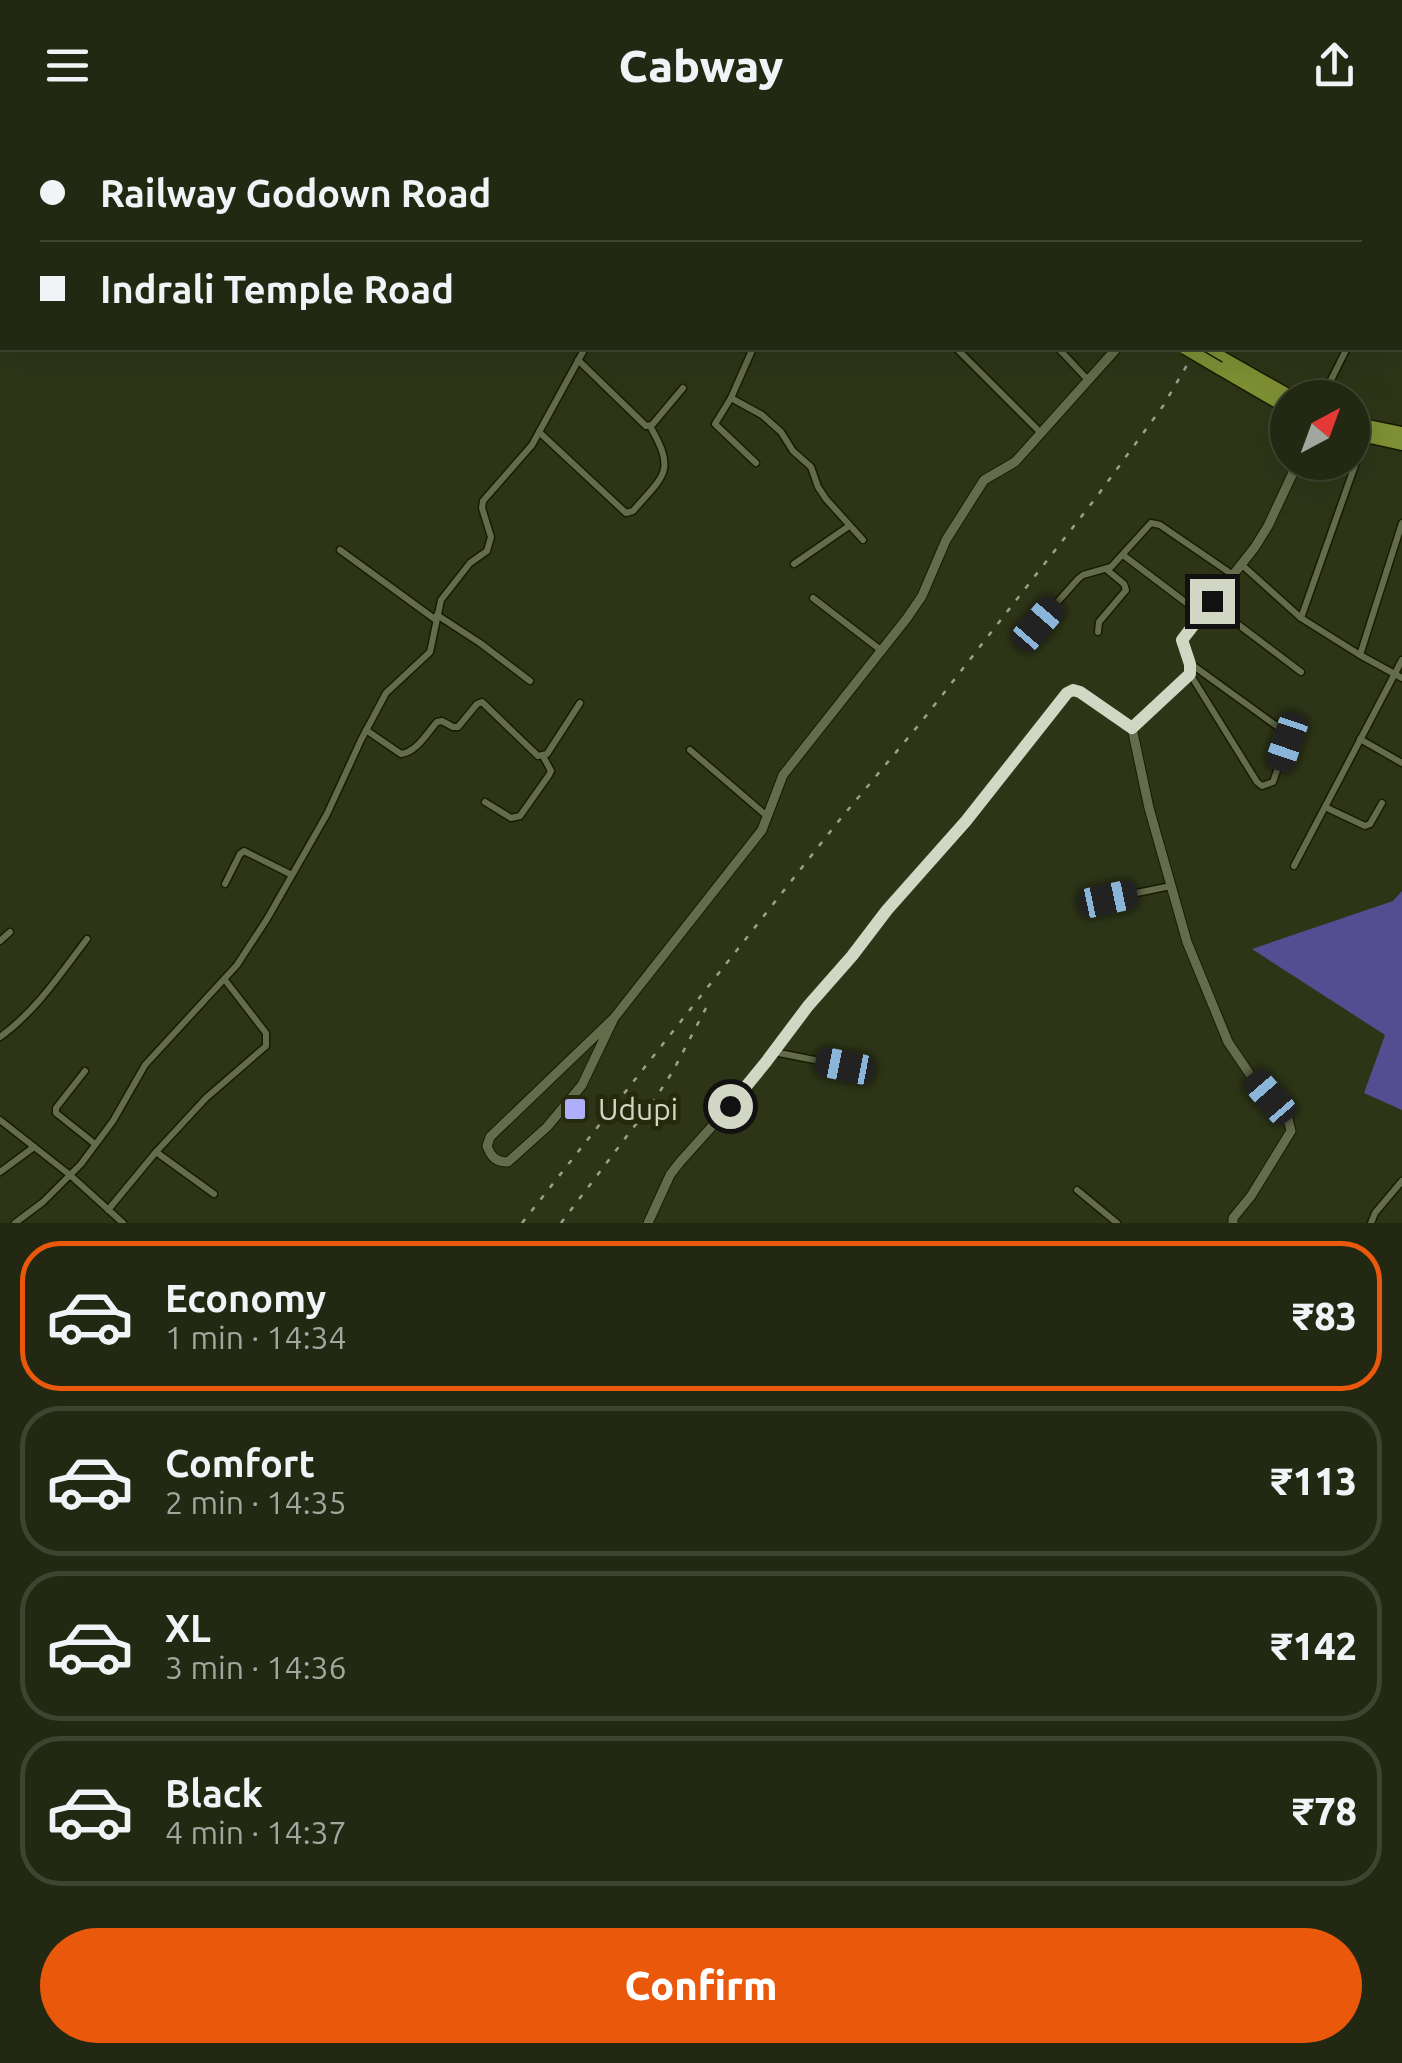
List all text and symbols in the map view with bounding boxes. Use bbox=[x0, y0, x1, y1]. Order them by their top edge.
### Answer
icon: menu bbox=[40, 38, 95, 93]
icon: share bbox=[1307, 38, 1362, 93]
text: Cabway bbox=[619, 40, 783, 91]
text: Railway Godown Road bbox=[100, 172, 491, 214]
text: Indrali Temple Road bbox=[100, 268, 454, 310]
north arrow bbox=[1270, 380, 1370, 480]
map controls bbox=[1270, 380, 1370, 480]
route end bbox=[1190, 579, 1235, 624]
car bbox=[1007, 592, 1069, 656]
car bbox=[1263, 709, 1311, 775]
car bbox=[1076, 878, 1140, 920]
car bbox=[813, 1046, 877, 1086]
car bbox=[1239, 1065, 1301, 1129]
route start bbox=[708, 1084, 753, 1129]
place label: Udupi bbox=[598, 1092, 678, 1126]
marker: Udupi bbox=[562, 1096, 588, 1122]
icon: car bbox=[45, 1271, 135, 1361]
text: Economy bbox=[165, 1277, 326, 1319]
text: ₹83 bbox=[1293, 1295, 1357, 1337]
text: 1 min · 14:34 bbox=[165, 1319, 347, 1355]
icon: car bbox=[45, 1436, 135, 1526]
text: Comfort bbox=[165, 1442, 315, 1484]
text: ₹113 bbox=[1271, 1460, 1357, 1502]
text: 2 min · 14:35 bbox=[165, 1484, 347, 1520]
icon: car bbox=[45, 1601, 135, 1691]
text: XL bbox=[165, 1607, 211, 1649]
text: ₹142 bbox=[1271, 1625, 1357, 1667]
text: 3 min · 14:36 bbox=[165, 1649, 347, 1685]
icon: car bbox=[45, 1766, 135, 1856]
text: Black bbox=[165, 1772, 263, 1814]
text: ₹78 bbox=[1293, 1790, 1357, 1832]
text: 4 min · 14:37 bbox=[165, 1814, 347, 1850]
button: Confirm bbox=[40, 1928, 1362, 2043]

